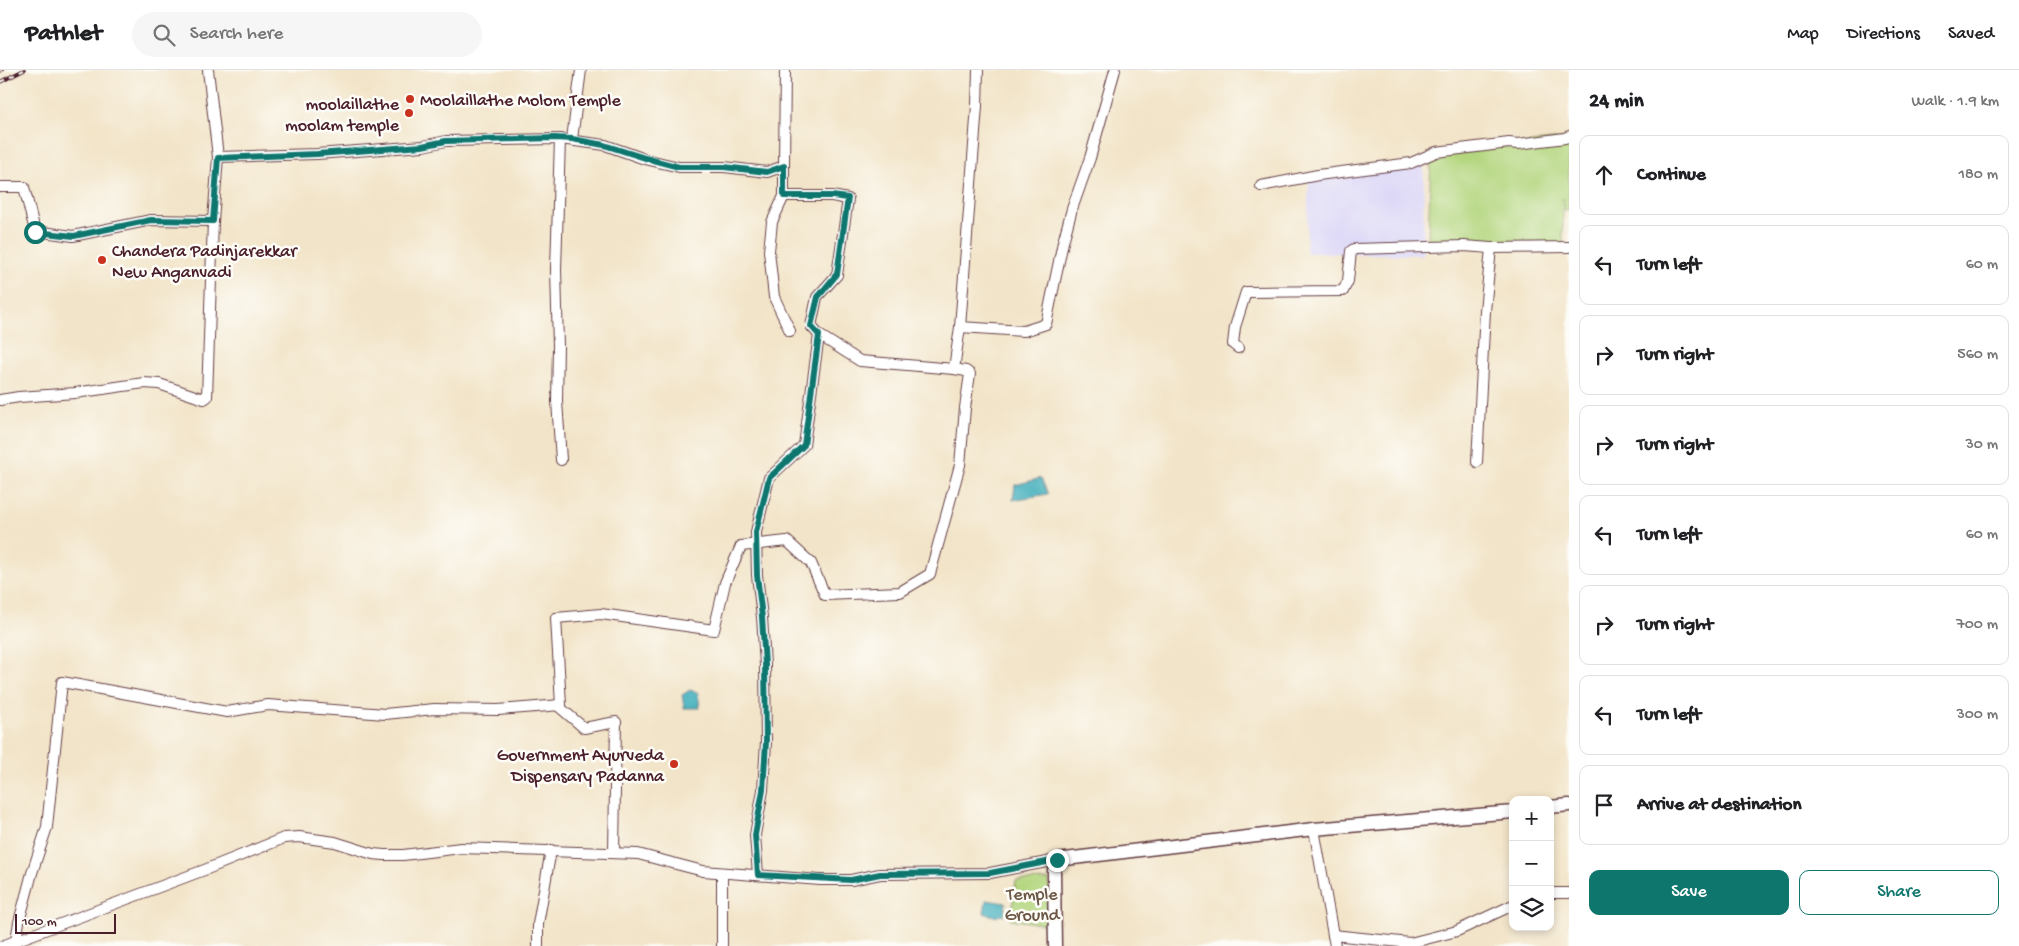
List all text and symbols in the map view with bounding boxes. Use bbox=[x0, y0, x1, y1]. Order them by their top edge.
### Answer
search box bbox=[132, 12, 482, 57]
text: Pathlet bbox=[25, 20, 102, 49]
icon: search bbox=[150, 21, 178, 49]
text: Search here bbox=[190, 23, 283, 46]
text: Map bbox=[1787, 24, 1819, 45]
text: Directions bbox=[1847, 24, 1920, 45]
text: Saved bbox=[1948, 24, 1994, 45]
text: 24 min bbox=[1589, 90, 1644, 115]
place label: Moolaillathe Molom Temple bbox=[420, 91, 622, 112]
marker: Moolaillathe Molom Temple bbox=[404, 93, 416, 105]
text: Walk · 1.9 km bbox=[1911, 93, 1999, 112]
place label: moolaillathe moolam temple bbox=[285, 95, 400, 137]
marker: moolaillathe moolam temple bbox=[403, 107, 415, 119]
icon: ahead bbox=[1590, 161, 1618, 189]
text: Continue bbox=[1637, 164, 1706, 187]
text: 180 m bbox=[1959, 166, 1998, 185]
route start bbox=[24, 221, 47, 244]
place label: Chandera Padinjarekkar New Anganvadi bbox=[112, 242, 298, 284]
icon: left bbox=[1590, 251, 1618, 279]
marker: Chandera Padinjarekkar New Anganvadi bbox=[96, 254, 108, 266]
text: Turn left bbox=[1637, 254, 1701, 277]
text: 60 m bbox=[1966, 256, 1998, 275]
icon: right bbox=[1590, 341, 1618, 369]
text: Turn right bbox=[1637, 344, 1713, 367]
text: 560 m bbox=[1957, 346, 1998, 365]
icon: right bbox=[1590, 431, 1618, 459]
text: Turn right bbox=[1637, 434, 1713, 457]
text: 30 m bbox=[1965, 436, 1998, 455]
icon: left bbox=[1590, 521, 1618, 549]
text: Turn left bbox=[1637, 524, 1701, 547]
text: 60 m bbox=[1966, 526, 1998, 545]
icon: right bbox=[1590, 611, 1618, 639]
text: Turn right bbox=[1637, 614, 1713, 637]
text: 700 m bbox=[1956, 616, 1998, 635]
icon: left bbox=[1590, 701, 1618, 729]
text: Turn left bbox=[1637, 704, 1701, 727]
text: 300 m bbox=[1956, 706, 1998, 725]
place label: Government Ayurveda Dispensary Padanna bbox=[497, 746, 665, 788]
marker: Government Ayurveda Dispensary Padanna bbox=[668, 758, 680, 770]
icon: arrive bbox=[1590, 791, 1618, 819]
text: Arrive at destination bbox=[1637, 794, 1801, 817]
map controls bbox=[1509, 796, 1554, 931]
button: + bbox=[1509, 796, 1554, 841]
button: − bbox=[1509, 841, 1554, 886]
route end bbox=[1046, 849, 1069, 872]
button: Save bbox=[1589, 870, 1789, 915]
button: Share bbox=[1799, 870, 1999, 915]
park label: Temple Ground bbox=[1005, 885, 1061, 927]
button: layers bbox=[1509, 886, 1554, 931]
scale bar bbox=[15, 911, 116, 934]
text: 100 m bbox=[22, 914, 57, 931]

